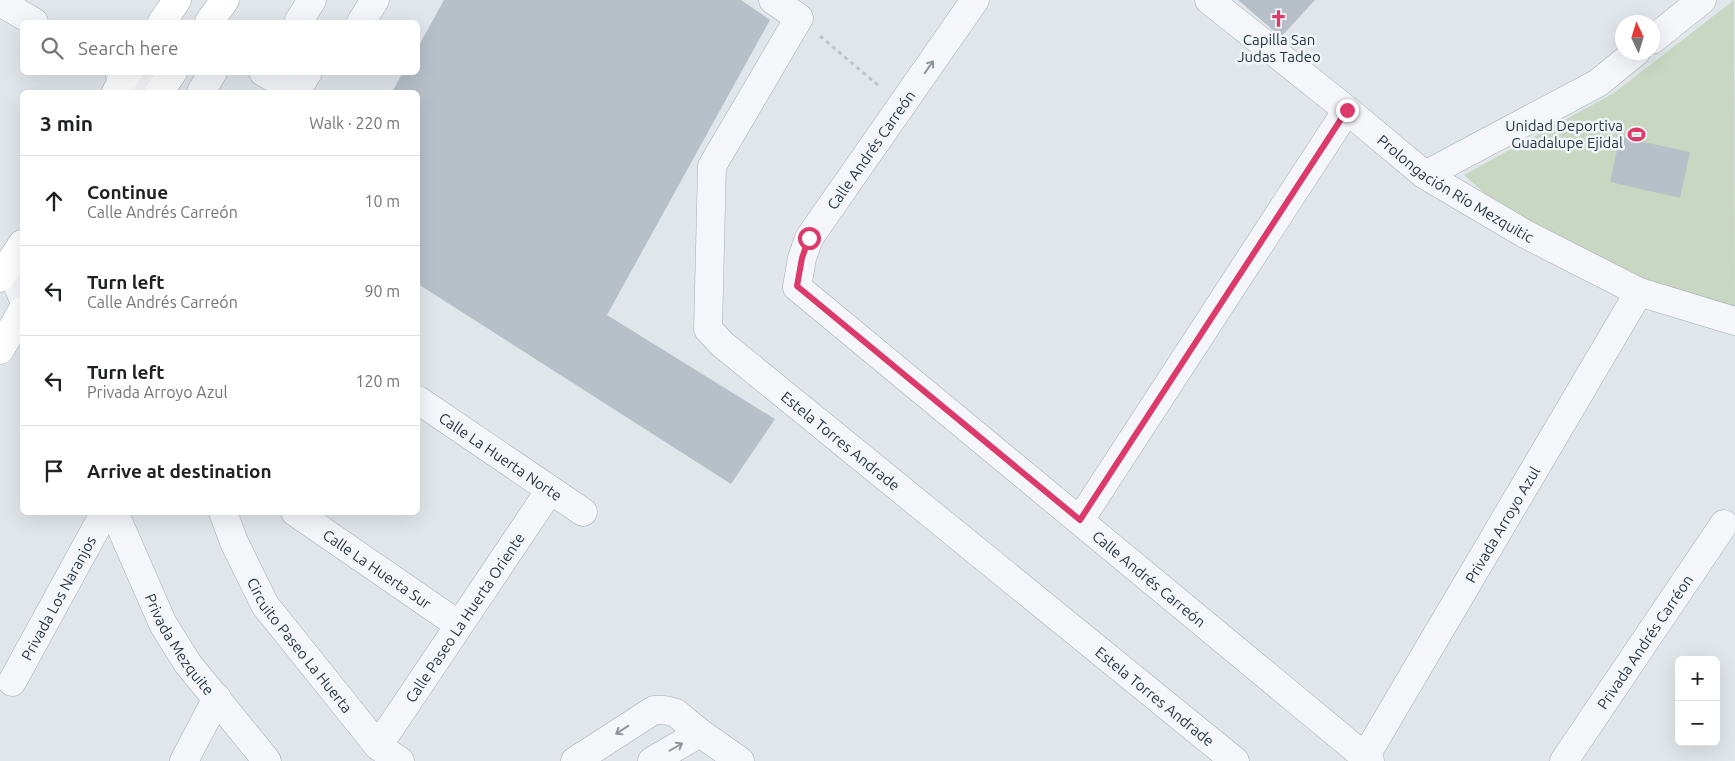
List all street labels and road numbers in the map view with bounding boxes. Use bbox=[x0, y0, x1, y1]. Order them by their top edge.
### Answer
street label: Calle Andrés Carreón bbox=[823, 87, 919, 213]
street label: Prolongación Río Mezquitic bbox=[1374, 131, 1537, 245]
street label: Estela Torres Andrade bbox=[778, 387, 904, 494]
street label: Calle La Huerta Norte bbox=[436, 408, 565, 504]
street label: Privada Arroyo Azul bbox=[1461, 463, 1543, 586]
street label: Calle La Huerta Sur bbox=[320, 526, 435, 612]
street label: Calle Andrés Carreón bbox=[1089, 527, 1209, 630]
street label: Calle Paseo La Huerta Oriente bbox=[401, 529, 528, 705]
street label: Privada Los Naranjos bbox=[17, 533, 99, 663]
street label: Privada Andrés Carréon bbox=[1593, 571, 1696, 712]
street label: Circuito Paseo La Huerta bbox=[244, 575, 356, 716]
street label: Privada Mezquite bbox=[142, 591, 218, 698]
street label: Estela Torres Andrade bbox=[1092, 643, 1218, 749]

